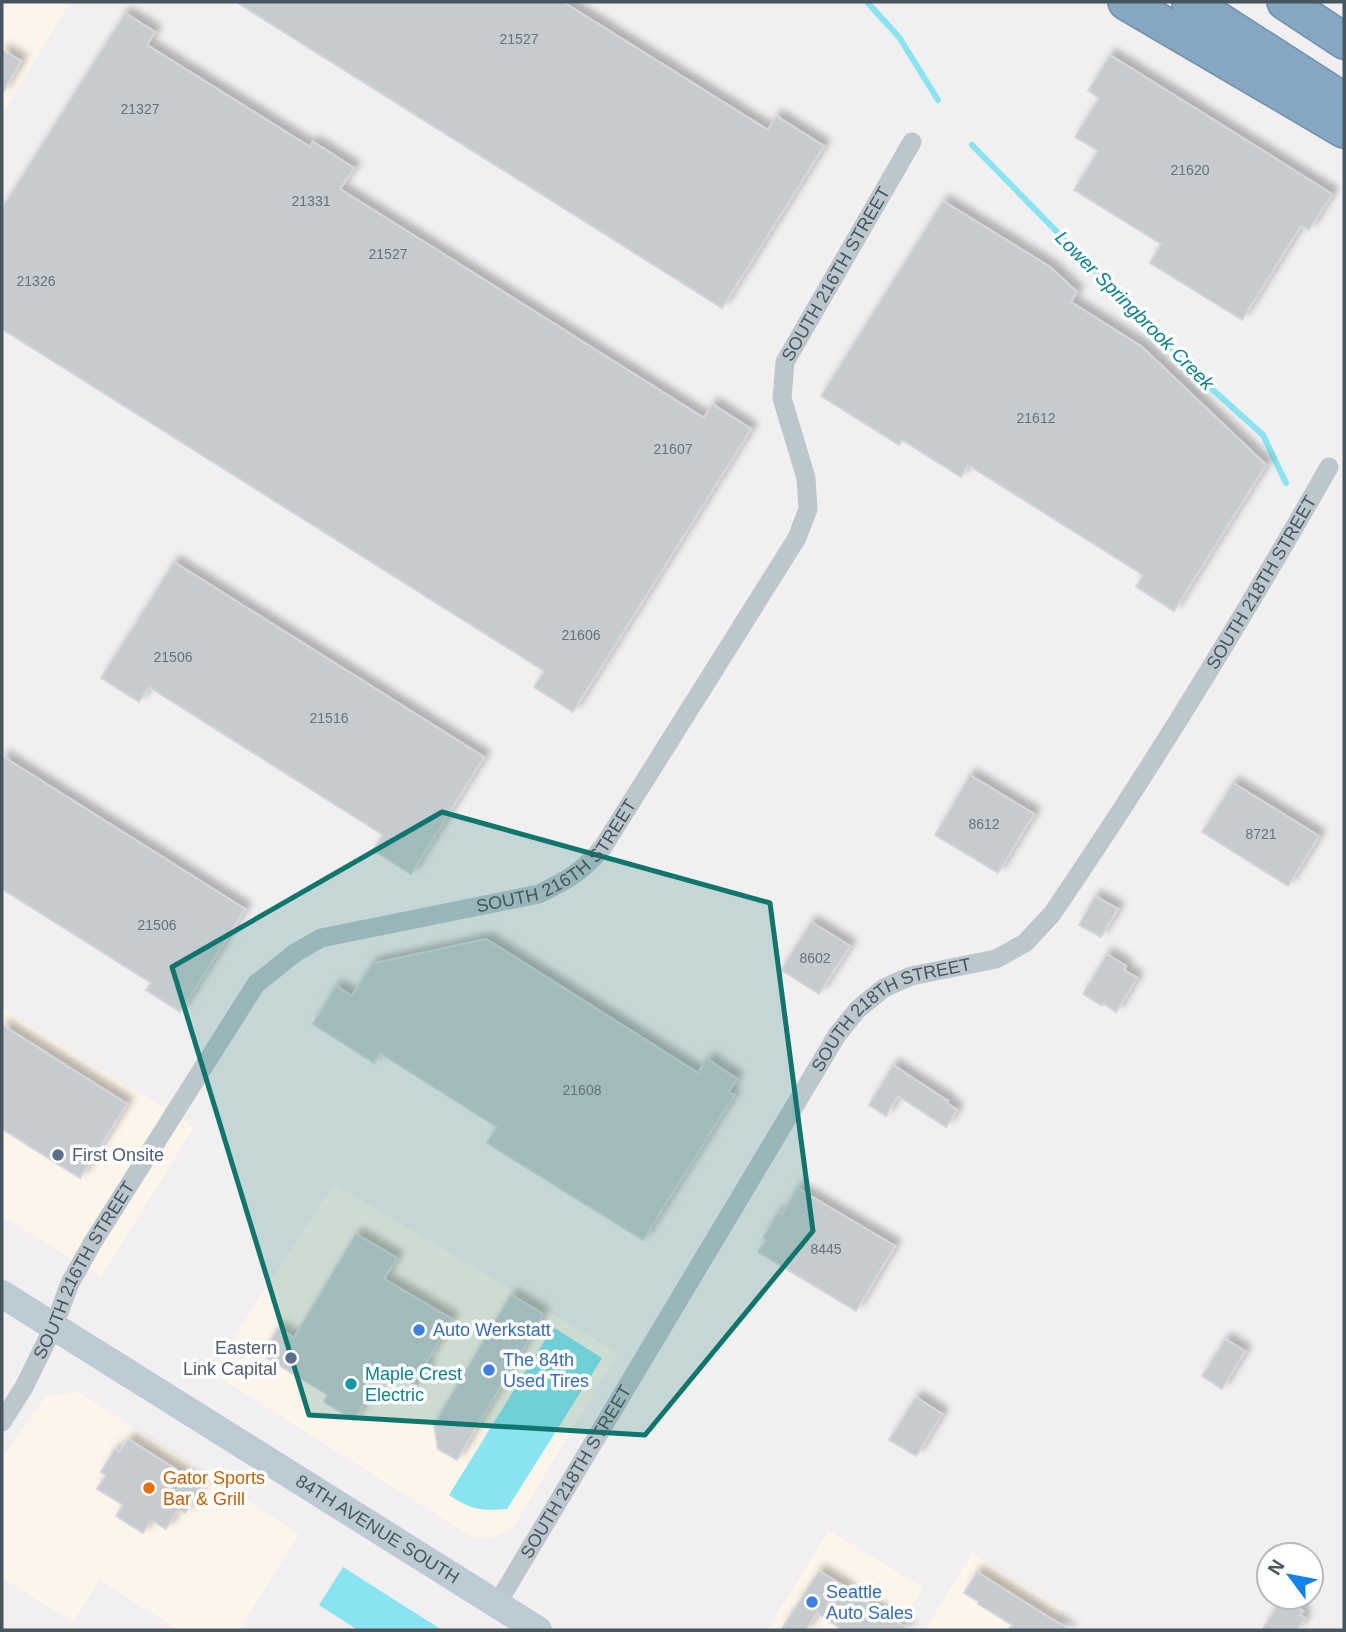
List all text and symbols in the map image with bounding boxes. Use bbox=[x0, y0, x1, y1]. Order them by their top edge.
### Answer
house number: 21527 bbox=[500, 31, 539, 47]
house number: 21327 bbox=[121, 101, 160, 117]
house number: 21620 bbox=[1171, 162, 1210, 178]
street label: SOUTH 216TH STREET bbox=[778, 183, 894, 365]
house number: 21331 bbox=[292, 193, 331, 209]
water label: Lower Springbrook Creek bbox=[1051, 227, 1219, 395]
house number: 21527 bbox=[369, 246, 408, 262]
house number: 21326 bbox=[17, 273, 56, 289]
house number: 21612 bbox=[1017, 410, 1056, 426]
house number: 21607 bbox=[654, 441, 693, 457]
street label: SOUTH 218TH STREET bbox=[1202, 492, 1320, 673]
house number: 21606 bbox=[562, 627, 601, 643]
house number: 21506 bbox=[154, 649, 193, 665]
house number: 21516 bbox=[310, 710, 349, 726]
street label: SOUTH 216TH STREET bbox=[475, 796, 640, 916]
house number: 8612 bbox=[968, 816, 1000, 832]
house number: 8721 bbox=[1245, 826, 1277, 842]
house number: 21506 bbox=[138, 917, 177, 933]
house number: 8602 bbox=[799, 950, 831, 966]
street label: SOUTH 218TH STREET bbox=[807, 954, 973, 1075]
house number: 21608 bbox=[563, 1082, 602, 1098]
place label: First Onsite bbox=[72, 1145, 164, 1165]
marker: First Onsite bbox=[50, 1147, 66, 1163]
street label: SOUTH 216TH STREET bbox=[29, 1178, 139, 1362]
house number: 8445 bbox=[810, 1241, 842, 1257]
place label: Auto Werkstatt bbox=[433, 1320, 551, 1340]
marker: Auto Werkstatt bbox=[411, 1322, 427, 1338]
place label: Eastern Link Capital bbox=[183, 1338, 277, 1379]
marker: Eastern Link Capital bbox=[283, 1350, 299, 1366]
place label: The 84th Used Tires bbox=[503, 1350, 589, 1391]
marker: The 84th Used Tires bbox=[481, 1362, 497, 1378]
place label: Maple Crest Electric bbox=[365, 1364, 462, 1405]
marker: Maple Crest Electric bbox=[343, 1376, 359, 1392]
street label: SOUTH 218TH STREET bbox=[517, 1382, 635, 1562]
place label: Gator Sports Bar & Grill bbox=[163, 1468, 265, 1509]
street label: 84TH AVENUE SOUTH bbox=[292, 1471, 463, 1588]
marker: Gator Sports Bar & Grill bbox=[141, 1480, 157, 1496]
north arrow bbox=[1255, 1541, 1325, 1611]
text: N bbox=[1263, 1556, 1289, 1579]
place label: Seattle Auto Sales bbox=[826, 1582, 913, 1623]
marker: Seattle Auto Sales bbox=[804, 1594, 820, 1610]

